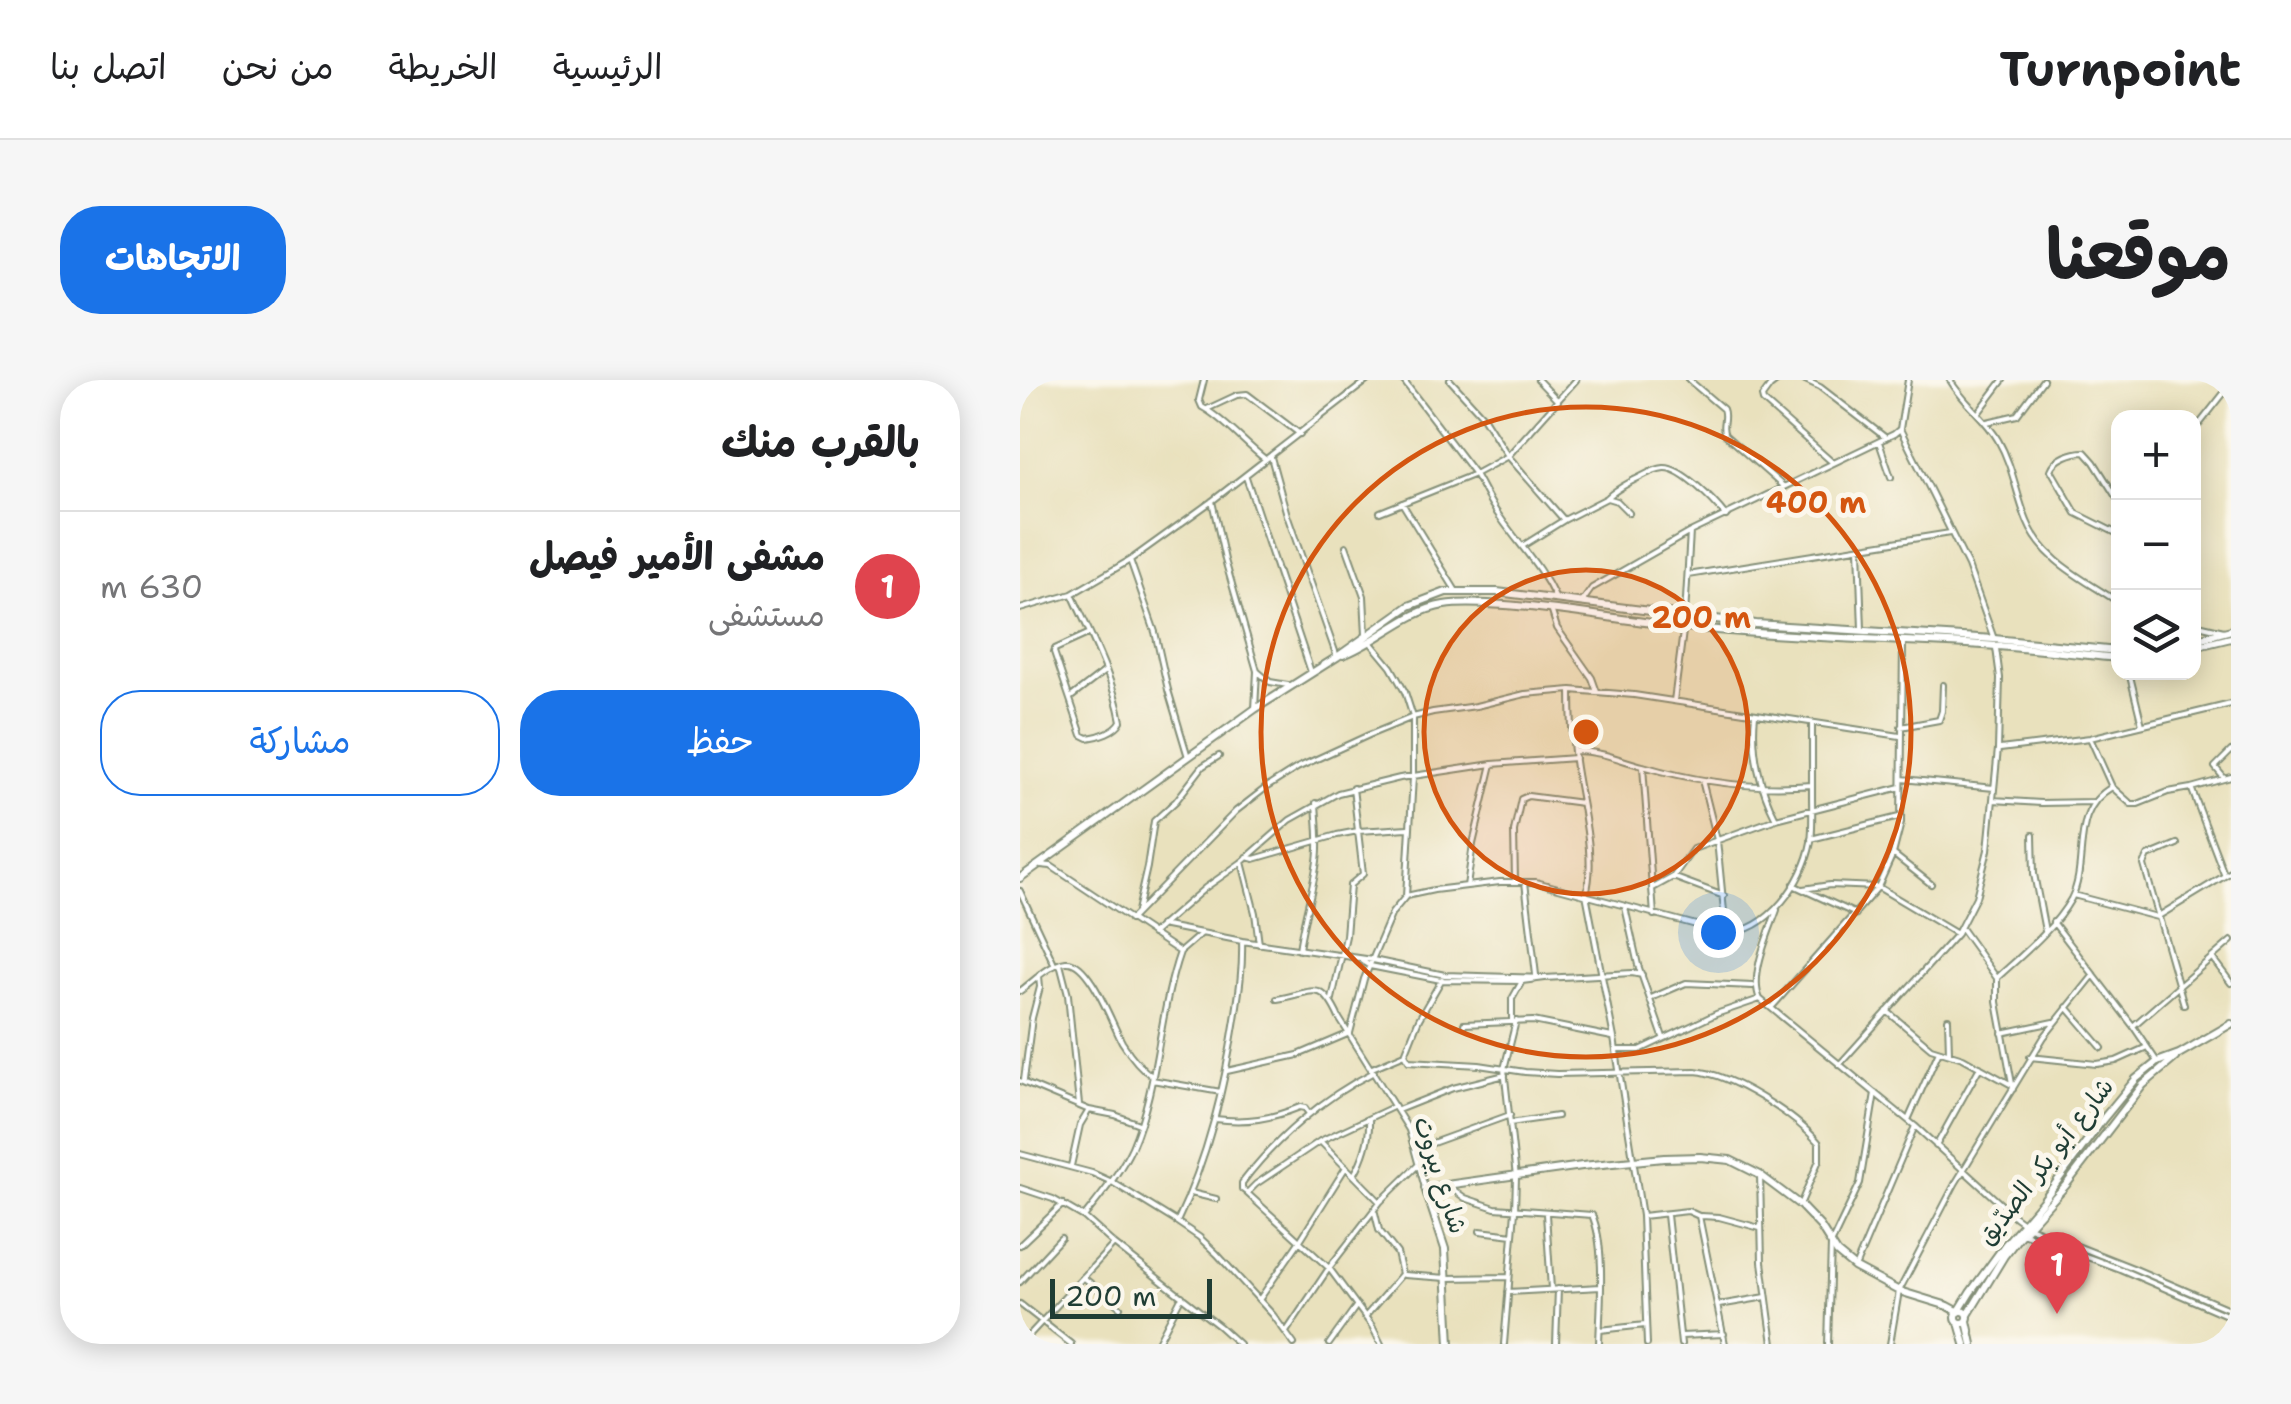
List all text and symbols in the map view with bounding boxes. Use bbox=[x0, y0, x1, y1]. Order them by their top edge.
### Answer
text: Turnpoint bbox=[1999, 37, 2241, 101]
text: اتصل بنا bbox=[50, 43, 167, 90]
text: من نحن bbox=[222, 43, 334, 90]
text: الخريطة bbox=[389, 43, 498, 90]
text: الرئيسية bbox=[553, 43, 663, 90]
button: الاتجاهات bbox=[60, 206, 286, 314]
text: موقعنا bbox=[2046, 208, 2231, 301]
map controls bbox=[2111, 410, 2201, 680]
button: + bbox=[2111, 410, 2201, 500]
text: بالقرب منك bbox=[721, 414, 920, 470]
text: 400 m bbox=[1766, 482, 1866, 523]
button: − bbox=[2111, 500, 2201, 590]
text: مشفى الأمير فيصل bbox=[529, 531, 825, 582]
text: 630 m bbox=[100, 565, 203, 608]
text: 1 bbox=[880, 565, 895, 608]
button: layers bbox=[2111, 590, 2201, 680]
text: مستشفى bbox=[708, 593, 825, 636]
text: 200 m bbox=[1651, 597, 1751, 638]
button: مشاركة bbox=[100, 690, 500, 796]
button: حفظ bbox=[520, 690, 920, 796]
centre of rings bbox=[1568, 714, 1604, 750]
your location bbox=[1693, 907, 1744, 958]
street label: شارع أبو بكر الصدّيق bbox=[1969, 1070, 2122, 1252]
street label: شارع بيروت bbox=[1405, 1112, 1476, 1238]
pin: 1 bbox=[2024, 1232, 2090, 1314]
scale bar bbox=[1050, 1274, 1212, 1318]
text: 200 m bbox=[1065, 1277, 1156, 1315]

